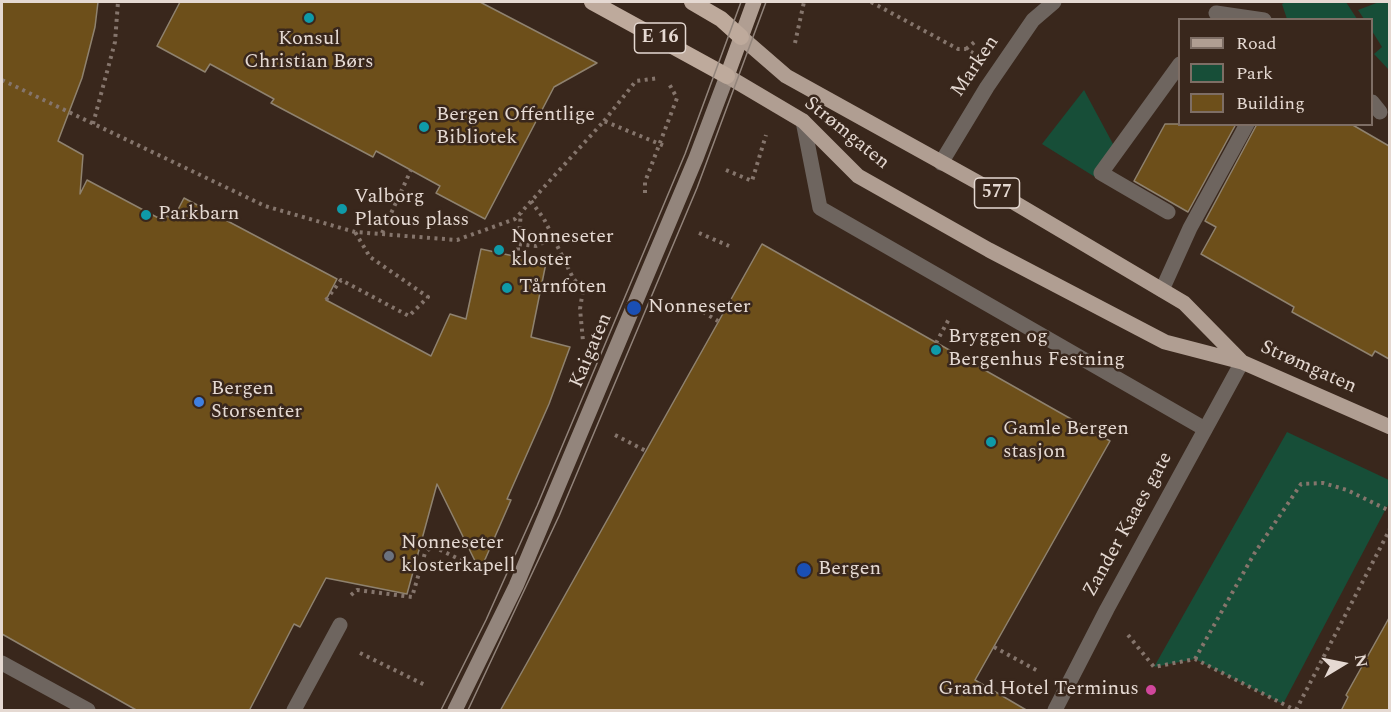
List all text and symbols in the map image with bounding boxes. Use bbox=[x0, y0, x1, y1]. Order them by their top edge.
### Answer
marker: Konsul Christian Børs bbox=[302, 11, 316, 25]
legend bbox=[1178, 18, 1373, 126]
road number: E 16 bbox=[634, 23, 686, 53]
place label: Konsul Christian Børs bbox=[244, 28, 374, 75]
text: Road bbox=[1236, 30, 1277, 57]
street label: Marken bbox=[947, 32, 1005, 102]
text: Park bbox=[1236, 60, 1273, 87]
text: Building bbox=[1236, 90, 1305, 117]
street label: Strømgaten bbox=[798, 92, 894, 176]
place label: Bergen Offentlige Bibliotek bbox=[436, 104, 595, 151]
marker: Bergen Offentlige Bibliotek bbox=[417, 120, 431, 134]
road number: 577 bbox=[974, 178, 1020, 208]
place label: Valborg Platous plass bbox=[354, 186, 469, 233]
marker: Valborg Platous plass bbox=[335, 202, 349, 216]
place label: Parkbarn bbox=[158, 203, 239, 227]
marker: Parkbarn bbox=[139, 208, 153, 222]
place label: Nonneseter kloster bbox=[511, 226, 614, 273]
marker: Nonneseter kloster bbox=[492, 243, 506, 257]
place label: Tårnfoten bbox=[519, 276, 607, 300]
marker: Tårnfoten bbox=[500, 281, 514, 295]
place label: Nonneseter bbox=[648, 296, 751, 320]
marker: Nonneseter bbox=[625, 299, 643, 317]
street label: Kaigaten bbox=[566, 310, 618, 392]
place label: Bryggen og Bergenhus Festning bbox=[948, 326, 1125, 373]
street label: Strømgaten bbox=[1256, 336, 1360, 400]
marker: Bryggen og Bergenhus Festning bbox=[929, 343, 943, 357]
place label: Bergen Storsenter bbox=[211, 378, 302, 425]
marker: Bergen Storsenter bbox=[192, 395, 206, 409]
place label: Gamle Bergen stasjon bbox=[1003, 418, 1129, 465]
marker: Gamle Bergen stasjon bbox=[984, 435, 998, 449]
street label: Zander Kaaes gate bbox=[1079, 448, 1179, 602]
place label: Nonneseter klosterkapell bbox=[401, 532, 515, 579]
marker: Nonneseter klosterkapell bbox=[382, 549, 396, 563]
place label: Bergen bbox=[818, 558, 881, 582]
marker: Bergen bbox=[795, 561, 813, 579]
north arrow bbox=[1313, 634, 1373, 694]
text: N bbox=[1348, 652, 1374, 669]
place label: Grand Hotel Terminus bbox=[938, 678, 1139, 702]
marker: Grand Hotel Terminus bbox=[1144, 683, 1158, 697]

